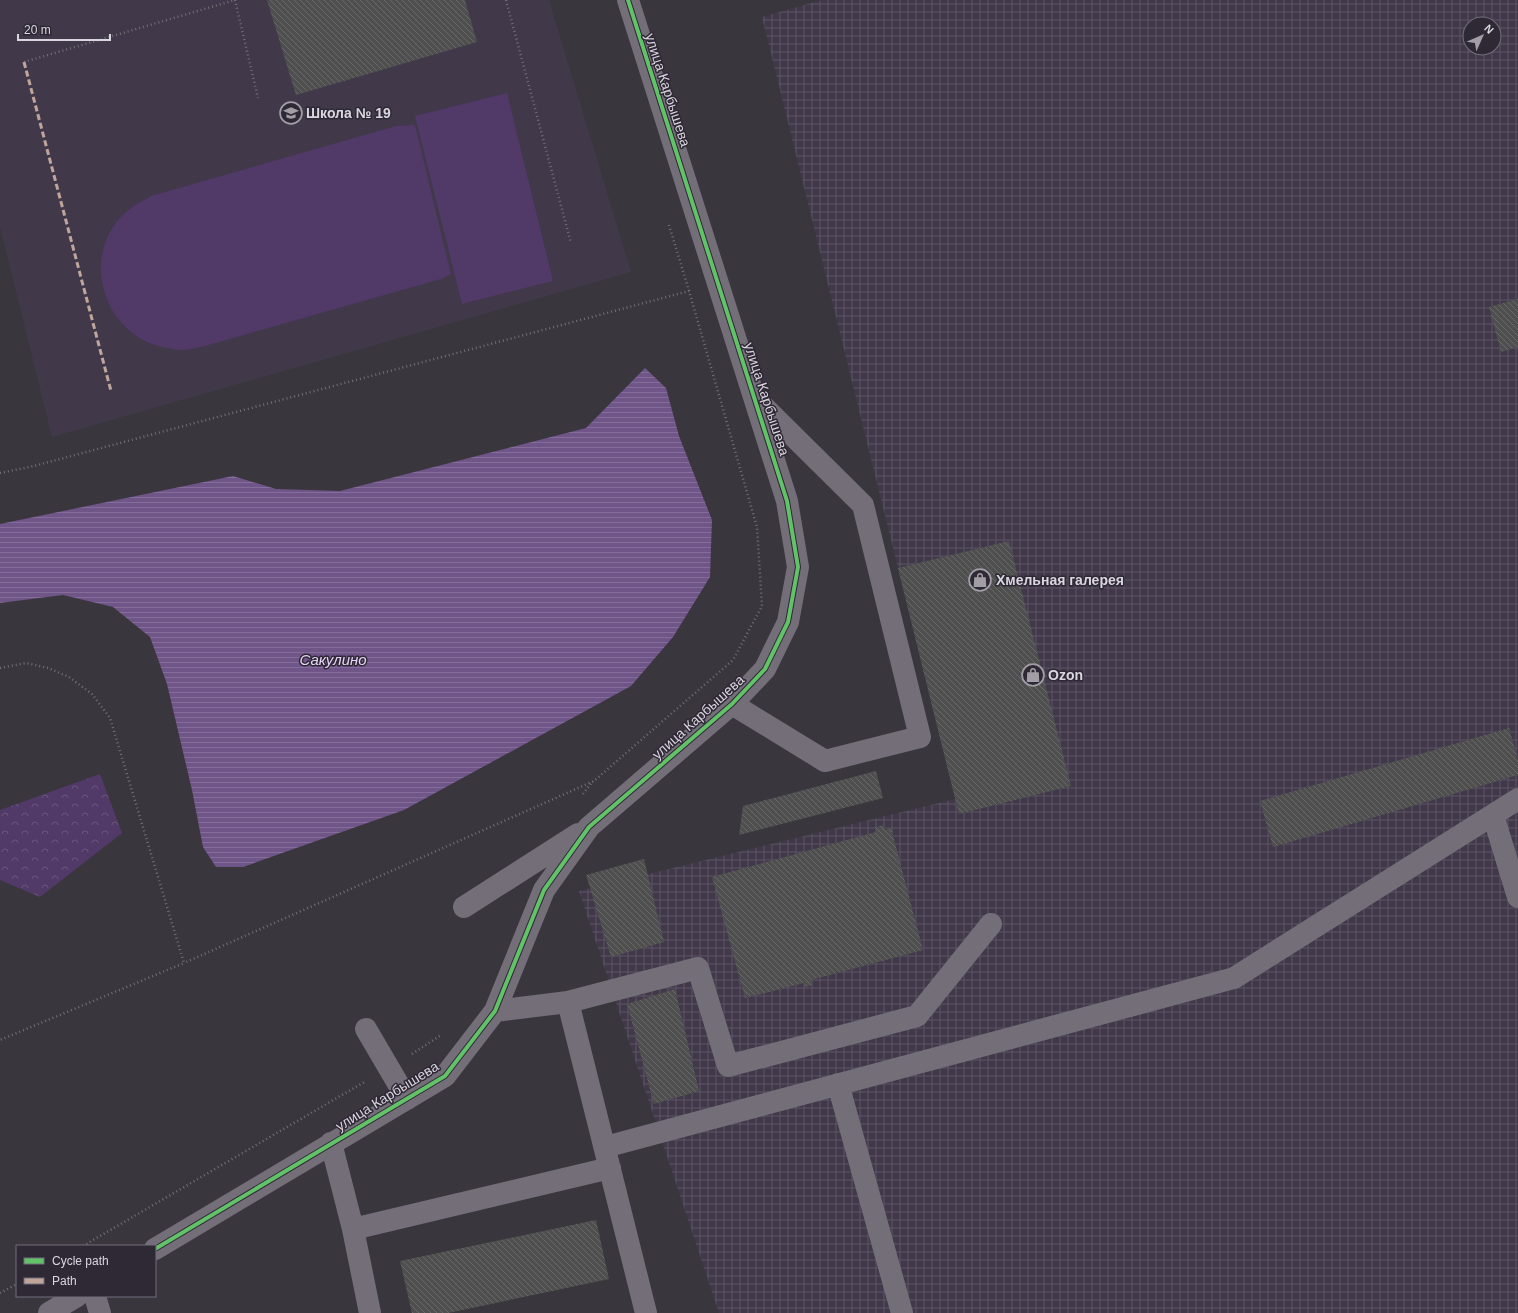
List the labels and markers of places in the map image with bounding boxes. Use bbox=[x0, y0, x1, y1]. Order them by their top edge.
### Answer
school or university icon: Школа № 19 bbox=[278, 100, 304, 126]
place label: Школа № 19 bbox=[306, 105, 391, 121]
shop icon: Хмельная галерея bbox=[967, 567, 993, 593]
place label: Хмельная галерея bbox=[996, 572, 1124, 588]
shop icon: Ozon bbox=[1020, 662, 1046, 688]
place label: Ozon bbox=[1048, 667, 1083, 683]

